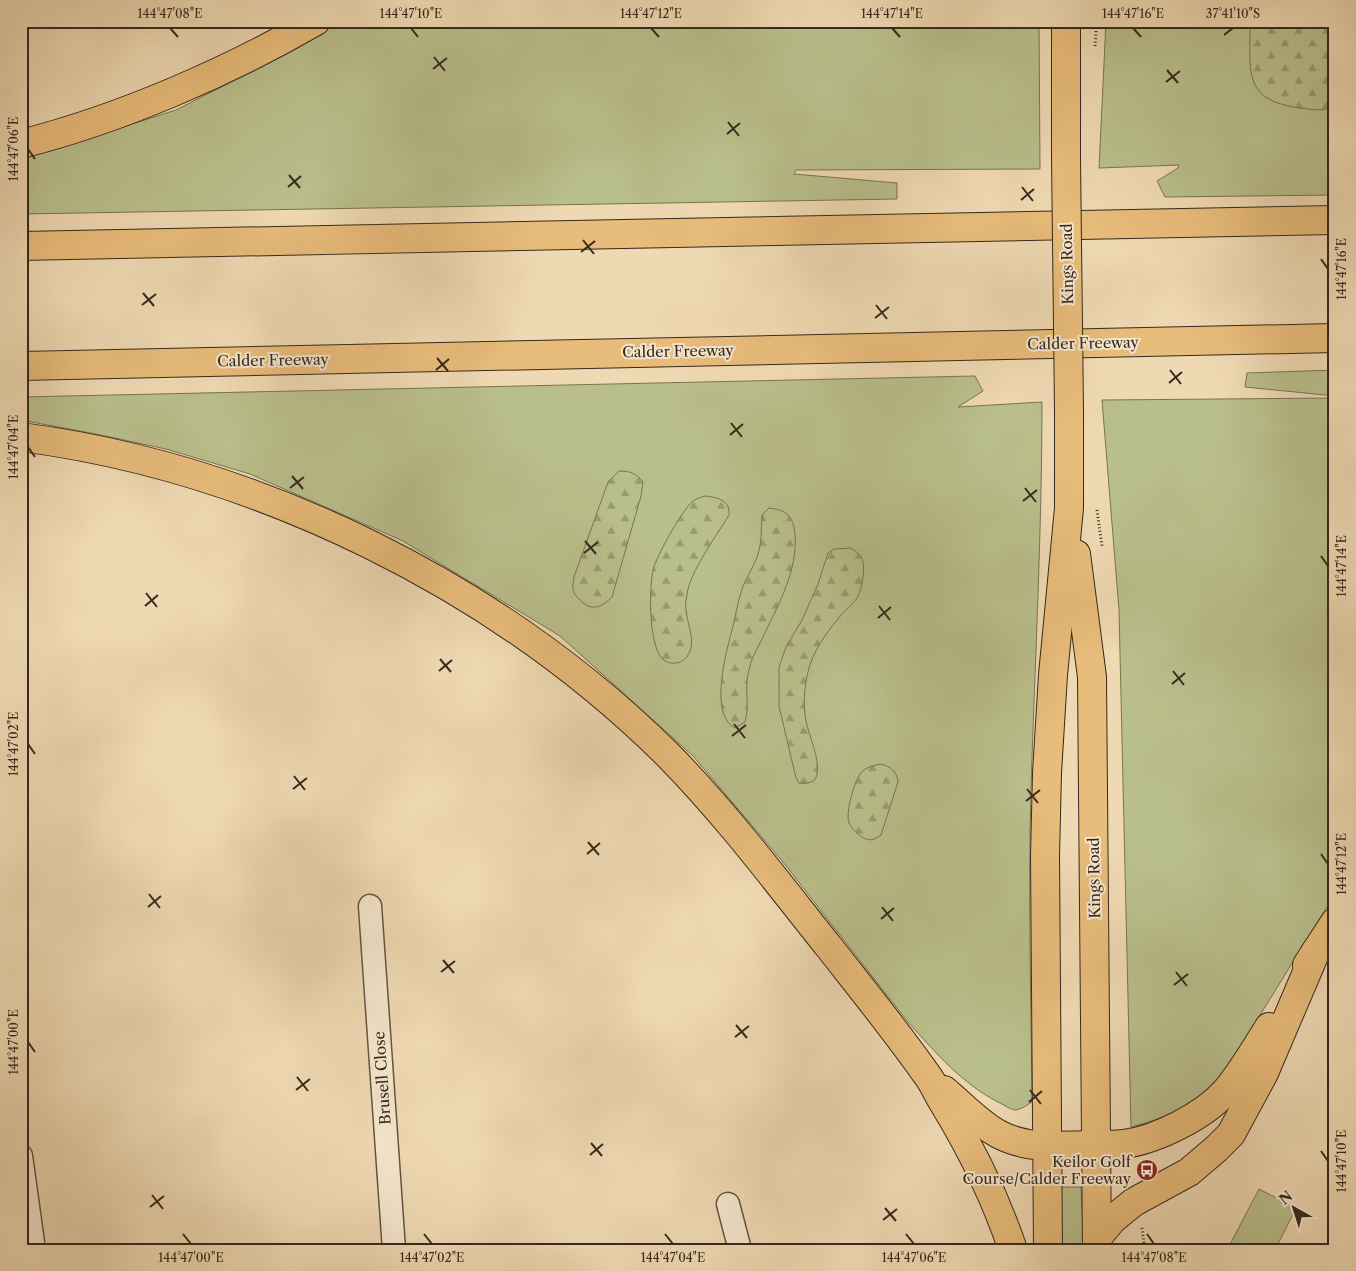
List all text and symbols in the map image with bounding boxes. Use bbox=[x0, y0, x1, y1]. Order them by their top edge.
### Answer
text: 144°47'08"E bbox=[138, 6, 202, 21]
text: 144°47'10"E bbox=[380, 6, 442, 21]
text: 144°47'12"E bbox=[620, 6, 682, 21]
text: 144°47'14"E bbox=[861, 6, 923, 21]
text: 144°47'16"E bbox=[1102, 6, 1164, 21]
text: 37°41'10"S bbox=[1206, 6, 1260, 21]
text: 144°47'06"E bbox=[6, 117, 21, 181]
street label: Kings Road bbox=[1057, 223, 1077, 305]
text: 144°47'16"E bbox=[1334, 238, 1349, 300]
street label: Calder Freeway bbox=[1027, 333, 1140, 353]
street label: Calder Freeway bbox=[622, 341, 735, 361]
street label: Calder Freeway bbox=[217, 350, 330, 370]
text: 144°47'04"E bbox=[6, 415, 21, 479]
text: 144°47'14"E bbox=[1334, 535, 1349, 597]
text: 144°47'02"E bbox=[6, 712, 21, 776]
text: 144°47'12"E bbox=[1334, 833, 1349, 895]
street label: Kings Road bbox=[1084, 837, 1104, 919]
text: 144°47'00"E bbox=[6, 1009, 21, 1075]
street label: Brusell Close bbox=[369, 1030, 395, 1126]
text: 144°47'10"E bbox=[1334, 1130, 1349, 1192]
place label: Keilor Golf Course/Calder Freeway bbox=[963, 1152, 1133, 1188]
bus stop icon: Keilor Golf Course/Calder Freeway bbox=[1135, 1158, 1159, 1182]
north arrow bbox=[1268, 1184, 1318, 1234]
text: N bbox=[1275, 1187, 1296, 1209]
text: 144°47'00"E bbox=[158, 1250, 224, 1265]
text: 144°47'02"E bbox=[400, 1250, 464, 1265]
text: 144°47'04"E bbox=[641, 1250, 705, 1265]
text: 144°47'06"E bbox=[882, 1250, 946, 1265]
text: 144°47'08"E bbox=[1122, 1250, 1186, 1265]

